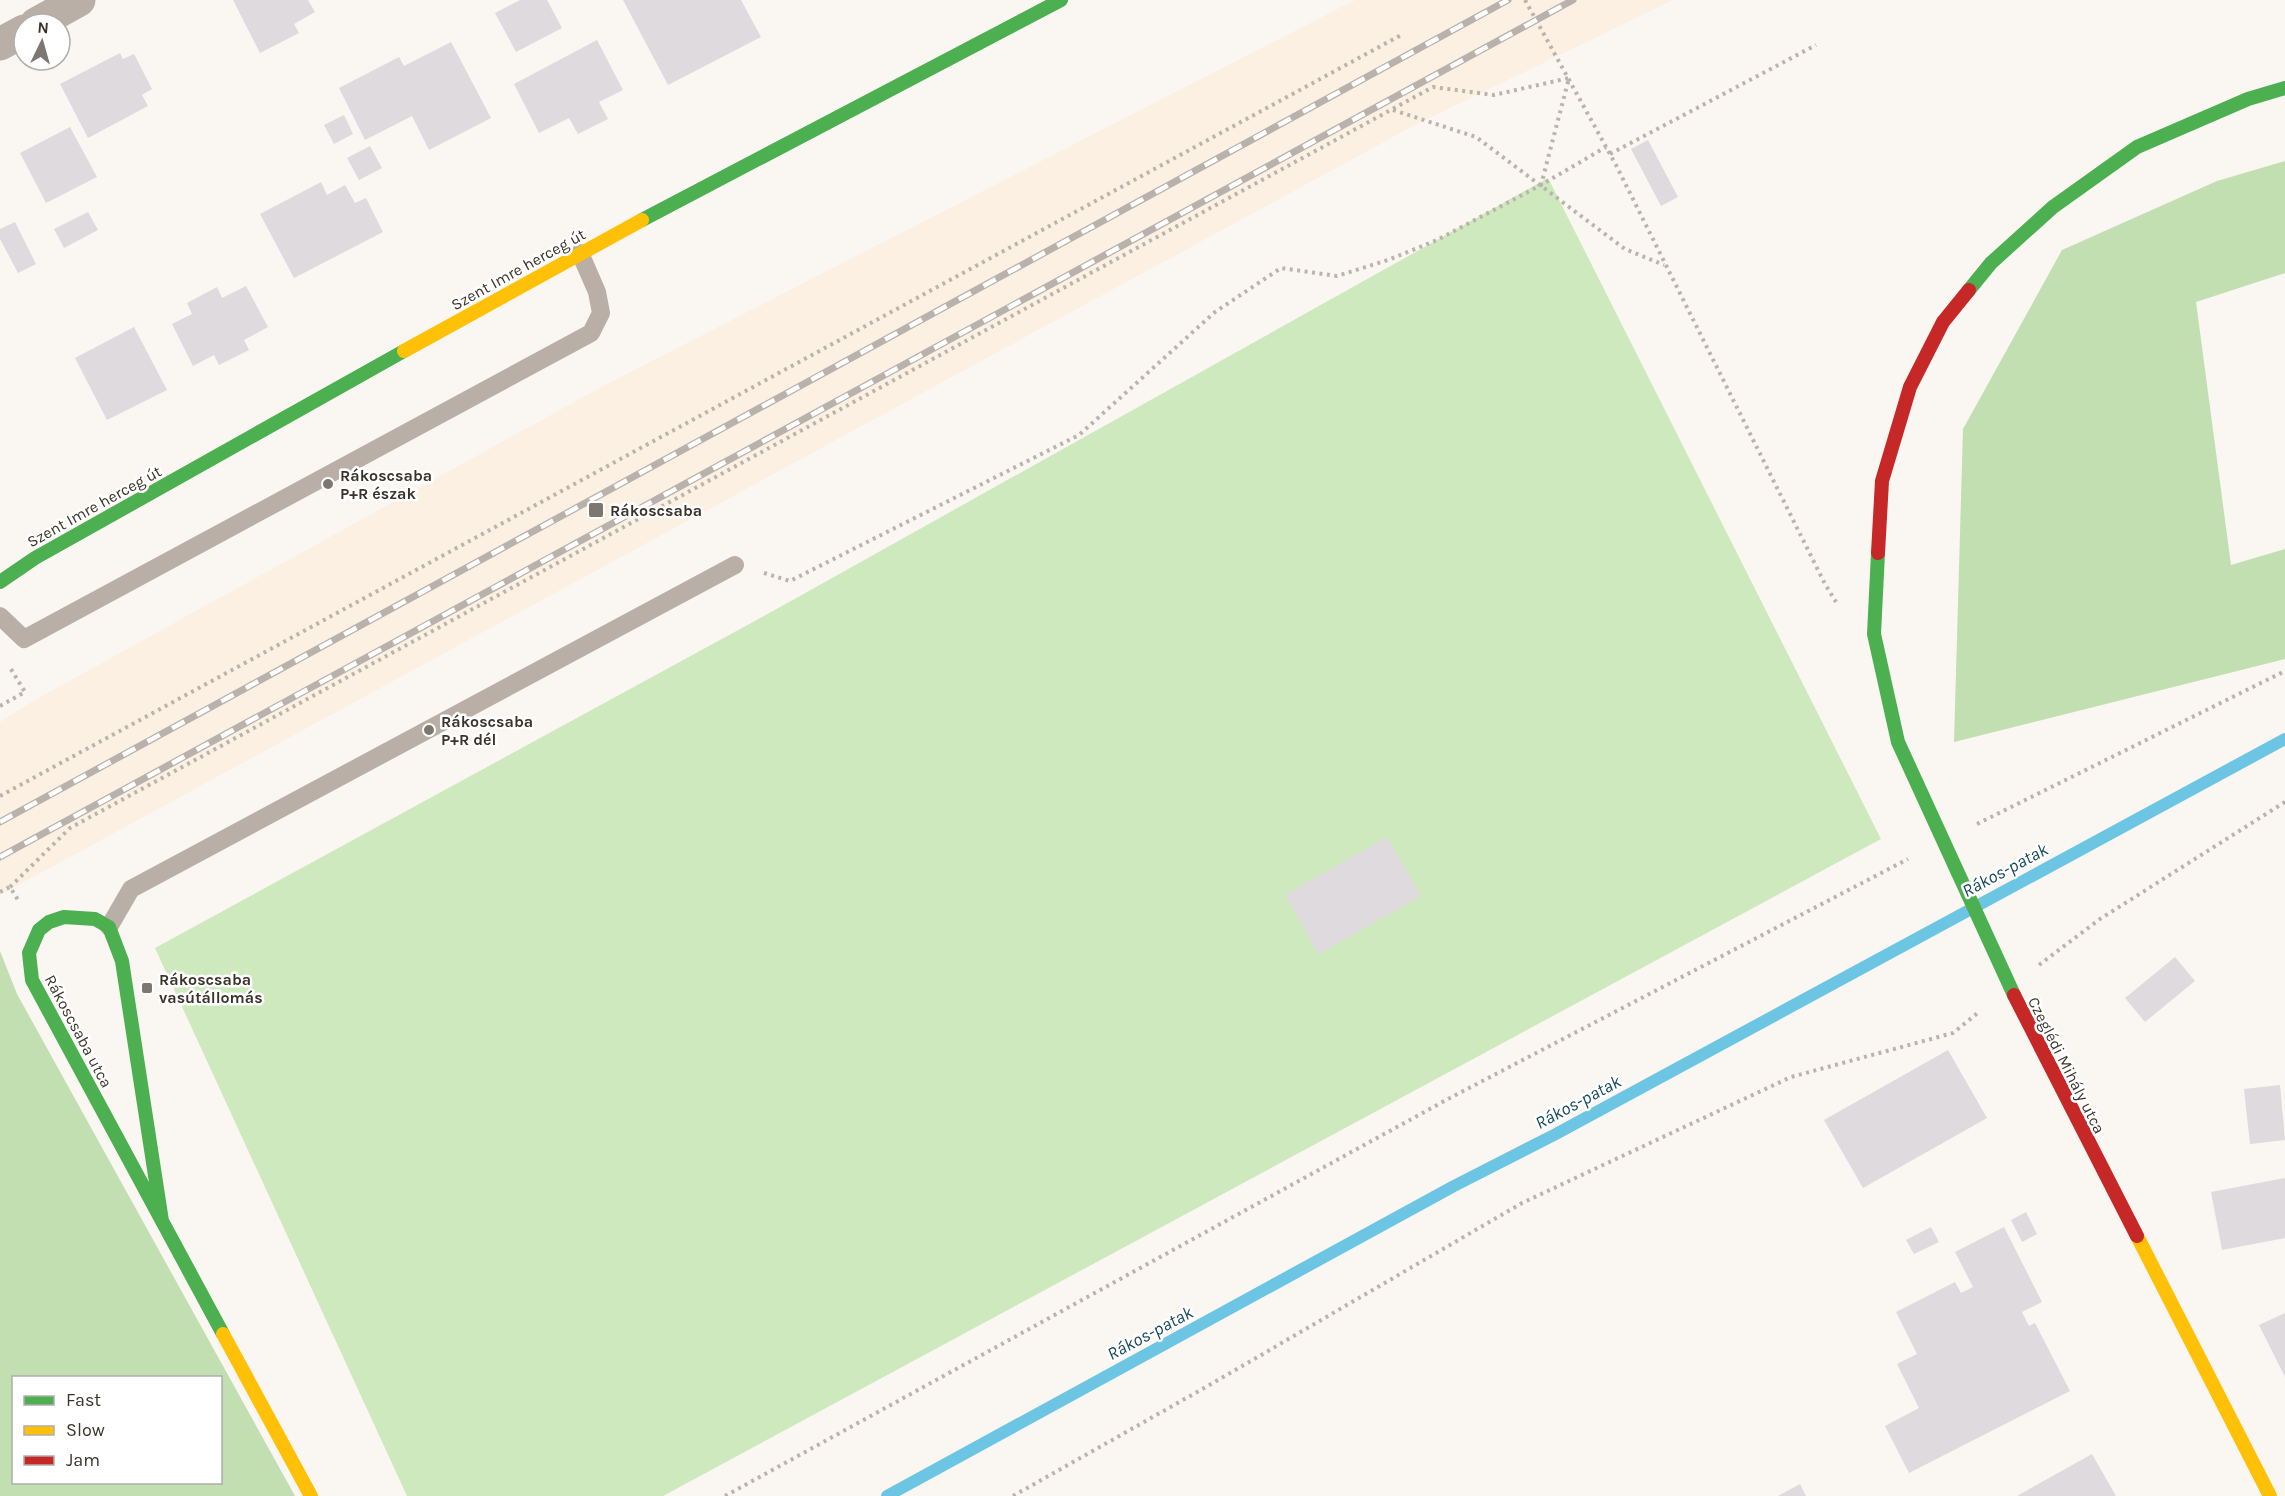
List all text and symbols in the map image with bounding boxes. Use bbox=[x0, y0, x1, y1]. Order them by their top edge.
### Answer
north arrow bbox=[12, 12, 72, 72]
text: N bbox=[37, 18, 50, 38]
street label: Szent Imre herceg út bbox=[448, 225, 589, 314]
street label: Szent Imre herceg út bbox=[24, 462, 165, 551]
place label: Rákoscsaba P+R észak bbox=[340, 466, 432, 503]
marker: Rákoscsaba P+R észak bbox=[321, 477, 335, 491]
marker: Rákoscsaba bbox=[587, 501, 605, 519]
place label: Rákoscsaba bbox=[610, 501, 702, 520]
place label: Rákoscsaba P+R dél bbox=[441, 712, 533, 749]
marker: Rákoscsaba P+R dél bbox=[422, 723, 436, 737]
water label: Rákos-patak bbox=[1958, 838, 2052, 902]
place label: Rákoscsaba vasútállomás bbox=[159, 970, 263, 1007]
street label: Rákoscsaba utca bbox=[41, 972, 116, 1091]
marker: Rákoscsaba vasútállomás bbox=[140, 981, 154, 995]
street label: Czeglédi Mihály utca bbox=[2024, 994, 2109, 1137]
water label: Rákos-patak bbox=[1531, 1070, 1625, 1134]
water label: Rákos-patak bbox=[1103, 1301, 1197, 1365]
legend bbox=[12, 1376, 222, 1484]
text: Fast bbox=[66, 1389, 101, 1411]
text: Slow bbox=[66, 1419, 105, 1441]
text: Jam bbox=[66, 1449, 100, 1471]

